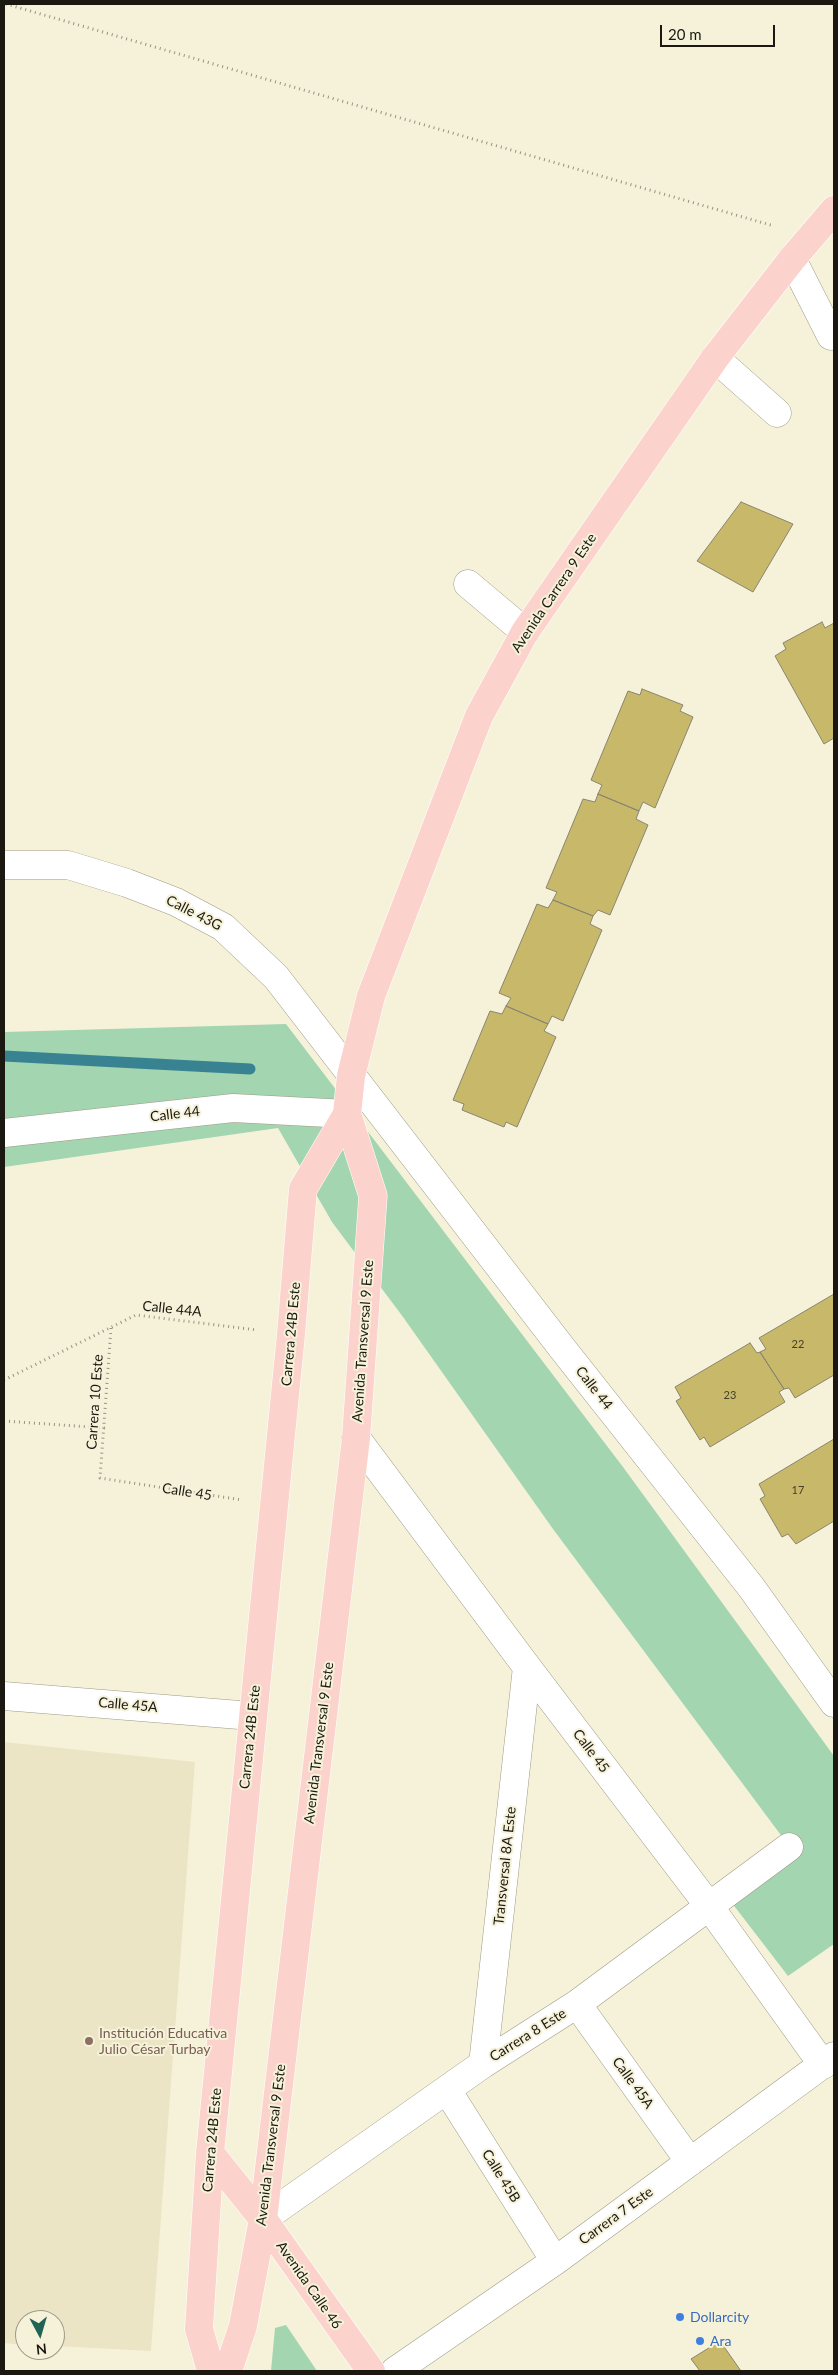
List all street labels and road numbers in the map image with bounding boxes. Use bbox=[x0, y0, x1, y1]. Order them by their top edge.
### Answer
street label: Avenida Carrera 9 Este bbox=[508, 530, 600, 656]
street label: Calle 43G bbox=[163, 892, 225, 934]
street label: Calle 44 bbox=[149, 1103, 201, 1125]
street label: Avenida Transversal 9 Este bbox=[349, 1259, 377, 1423]
street label: Carrera 24B Este bbox=[278, 1281, 304, 1387]
street label: Calle 44A bbox=[141, 1298, 203, 1320]
street label: Carrera 10 Este bbox=[83, 1354, 107, 1450]
street label: Calle 44 bbox=[572, 1363, 616, 1413]
street label: Calle 45 bbox=[161, 1480, 213, 1504]
street label: Avenida Transversal 9 Este bbox=[301, 1661, 337, 1825]
street label: Carrera 24B Este bbox=[236, 1684, 264, 1790]
street label: Calle 45A bbox=[98, 1694, 158, 1716]
street label: Calle 45 bbox=[569, 1726, 613, 1776]
street label: Transversal 8A Este bbox=[490, 1806, 520, 1926]
street label: Carrera 8 Este bbox=[487, 2005, 569, 2065]
street label: Calle 45A bbox=[609, 2054, 657, 2112]
street label: Avenida Transversal 9 Este bbox=[253, 2063, 289, 2227]
street label: Carrera 24B Este bbox=[199, 2087, 225, 2193]
street label: Calle 45B bbox=[478, 2146, 524, 2206]
street label: Carrera 7 Este bbox=[576, 2184, 656, 2248]
street label: Avenida Calle 46 bbox=[273, 2238, 345, 2332]

